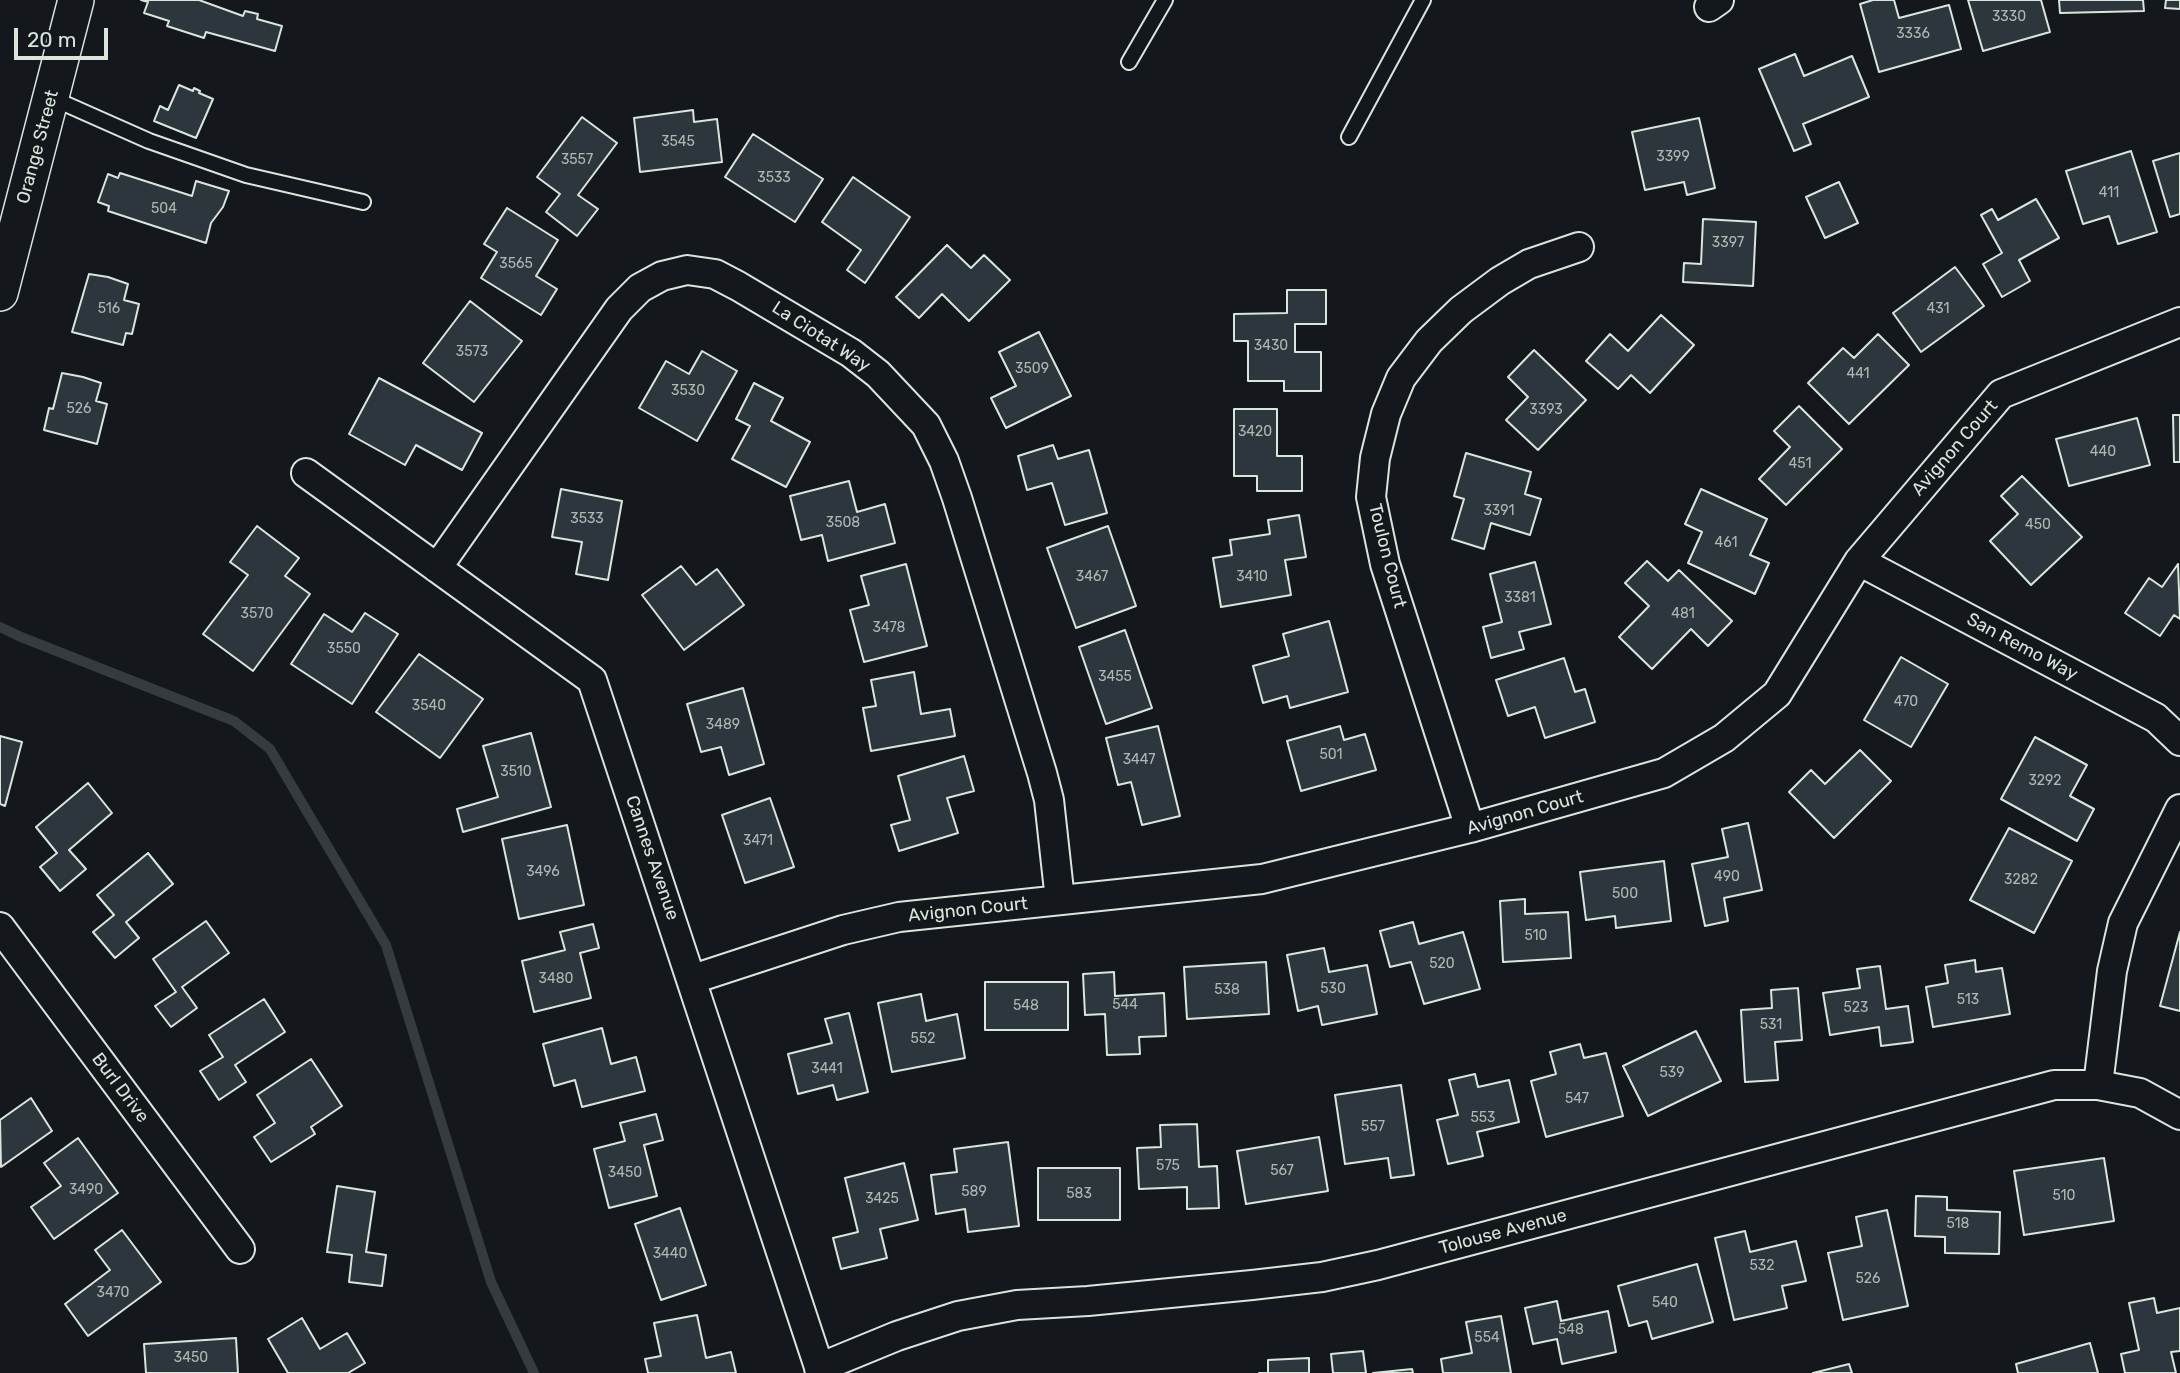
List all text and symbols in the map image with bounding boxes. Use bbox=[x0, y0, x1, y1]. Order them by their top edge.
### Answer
house number: 3330 bbox=[1992, 9, 2026, 25]
scale bar bbox=[18, 14, 112, 58]
house number: 3336 bbox=[1896, 26, 1930, 42]
text: 20 m bbox=[27, 27, 76, 52]
street label: Orange Street bbox=[12, 88, 64, 206]
house number: 3545 bbox=[661, 134, 695, 150]
house number: 3399 bbox=[1656, 149, 1690, 165]
house number: 3557 bbox=[561, 152, 593, 168]
house number: 3533 bbox=[757, 170, 791, 186]
house number: 411 bbox=[2099, 185, 2119, 201]
house number: 504 bbox=[151, 201, 177, 217]
house number: 3397 bbox=[1712, 235, 1744, 251]
house number: 3565 bbox=[499, 256, 533, 272]
street label: La Ciotat Way bbox=[768, 297, 874, 377]
house number: 516 bbox=[98, 301, 120, 317]
house number: 431 bbox=[1927, 301, 1949, 317]
house number: 3430 bbox=[1254, 338, 1288, 354]
house number: 3573 bbox=[456, 344, 488, 360]
house number: 3509 bbox=[1015, 361, 1049, 377]
house number: 441 bbox=[1846, 366, 1870, 382]
house number: 3530 bbox=[671, 383, 705, 399]
street label: Avignon Court bbox=[1907, 396, 2003, 500]
house number: 526 bbox=[67, 401, 91, 417]
house number: 3393 bbox=[1529, 402, 1563, 418]
house number: 3420 bbox=[1238, 424, 1272, 440]
house number: 440 bbox=[2090, 444, 2116, 460]
house number: 451 bbox=[1789, 456, 1811, 472]
street label: Toulon Court bbox=[1364, 502, 1410, 610]
house number: 3391 bbox=[1483, 503, 1515, 519]
house number: 3533 bbox=[570, 511, 604, 527]
house number: 3508 bbox=[826, 515, 860, 531]
house number: 450 bbox=[2025, 517, 2051, 533]
house number: 461 bbox=[1715, 535, 1737, 551]
house number: 3467 bbox=[1076, 569, 1108, 585]
house number: 3410 bbox=[1236, 569, 1268, 585]
house number: 3381 bbox=[1504, 590, 1536, 606]
house number: 3570 bbox=[241, 606, 273, 622]
house number: 481 bbox=[1671, 606, 1695, 622]
street label: San Remo Way bbox=[1963, 609, 2081, 685]
house number: 3478 bbox=[873, 620, 905, 636]
house number: 3550 bbox=[327, 641, 361, 657]
house number: 3455 bbox=[1098, 669, 1132, 685]
house number: 470 bbox=[1894, 694, 1918, 710]
house number: 3540 bbox=[412, 698, 446, 714]
house number: 3489 bbox=[706, 717, 740, 733]
house number: 501 bbox=[1319, 747, 1343, 763]
house number: 3447 bbox=[1123, 752, 1155, 768]
house number: 3510 bbox=[500, 764, 532, 780]
house number: 3292 bbox=[2028, 773, 2062, 789]
street label: Avignon Court bbox=[1464, 786, 1586, 840]
street label: Cannes Avenue bbox=[621, 793, 683, 923]
house number: 3471 bbox=[743, 833, 773, 849]
house number: 3496 bbox=[526, 864, 560, 880]
house number: 490 bbox=[1714, 869, 1740, 885]
house number: 3282 bbox=[2004, 872, 2038, 888]
house number: 500 bbox=[1612, 886, 1638, 902]
street label: Avignon Court bbox=[907, 893, 1029, 927]
house number: 510 bbox=[1525, 928, 1547, 944]
house number: 520 bbox=[1429, 956, 1455, 972]
house number: 3480 bbox=[539, 971, 573, 987]
house number: 530 bbox=[1320, 981, 1346, 997]
house number: 538 bbox=[1214, 982, 1240, 998]
house number: 513 bbox=[1957, 992, 1979, 1008]
house number: 544 bbox=[1112, 997, 1138, 1013]
house number: 548 bbox=[1013, 998, 1039, 1014]
house number: 523 bbox=[1844, 1000, 1868, 1016]
house number: 531 bbox=[1760, 1017, 1782, 1033]
house number: 552 bbox=[911, 1031, 935, 1047]
street label: Burl Drive bbox=[87, 1049, 153, 1127]
house number: 3441 bbox=[811, 1061, 843, 1077]
house number: 539 bbox=[1659, 1065, 1685, 1081]
house number: 547 bbox=[1565, 1091, 1589, 1107]
house number: 553 bbox=[1470, 1110, 1496, 1126]
house number: 557 bbox=[1361, 1119, 1385, 1135]
house number: 575 bbox=[1156, 1158, 1180, 1174]
house number: 567 bbox=[1270, 1163, 1294, 1179]
house number: 3450 bbox=[608, 1165, 642, 1181]
house number: 3490 bbox=[69, 1182, 103, 1198]
house number: 589 bbox=[961, 1184, 987, 1200]
house number: 583 bbox=[1066, 1186, 1092, 1202]
house number: 510 bbox=[2053, 1188, 2075, 1204]
house number: 3425 bbox=[865, 1191, 899, 1207]
street label: Tolouse Avenue bbox=[1437, 1205, 1569, 1259]
house number: 518 bbox=[1947, 1216, 1969, 1232]
house number: 3440 bbox=[653, 1246, 687, 1262]
house number: 532 bbox=[1750, 1258, 1774, 1274]
house number: 526 bbox=[1856, 1271, 1880, 1287]
house number: 3470 bbox=[97, 1285, 129, 1301]
house number: 540 bbox=[1652, 1295, 1678, 1311]
house number: 548 bbox=[1558, 1322, 1584, 1338]
house number: 554 bbox=[1474, 1330, 1500, 1346]
house number: 3450 bbox=[174, 1350, 208, 1366]

